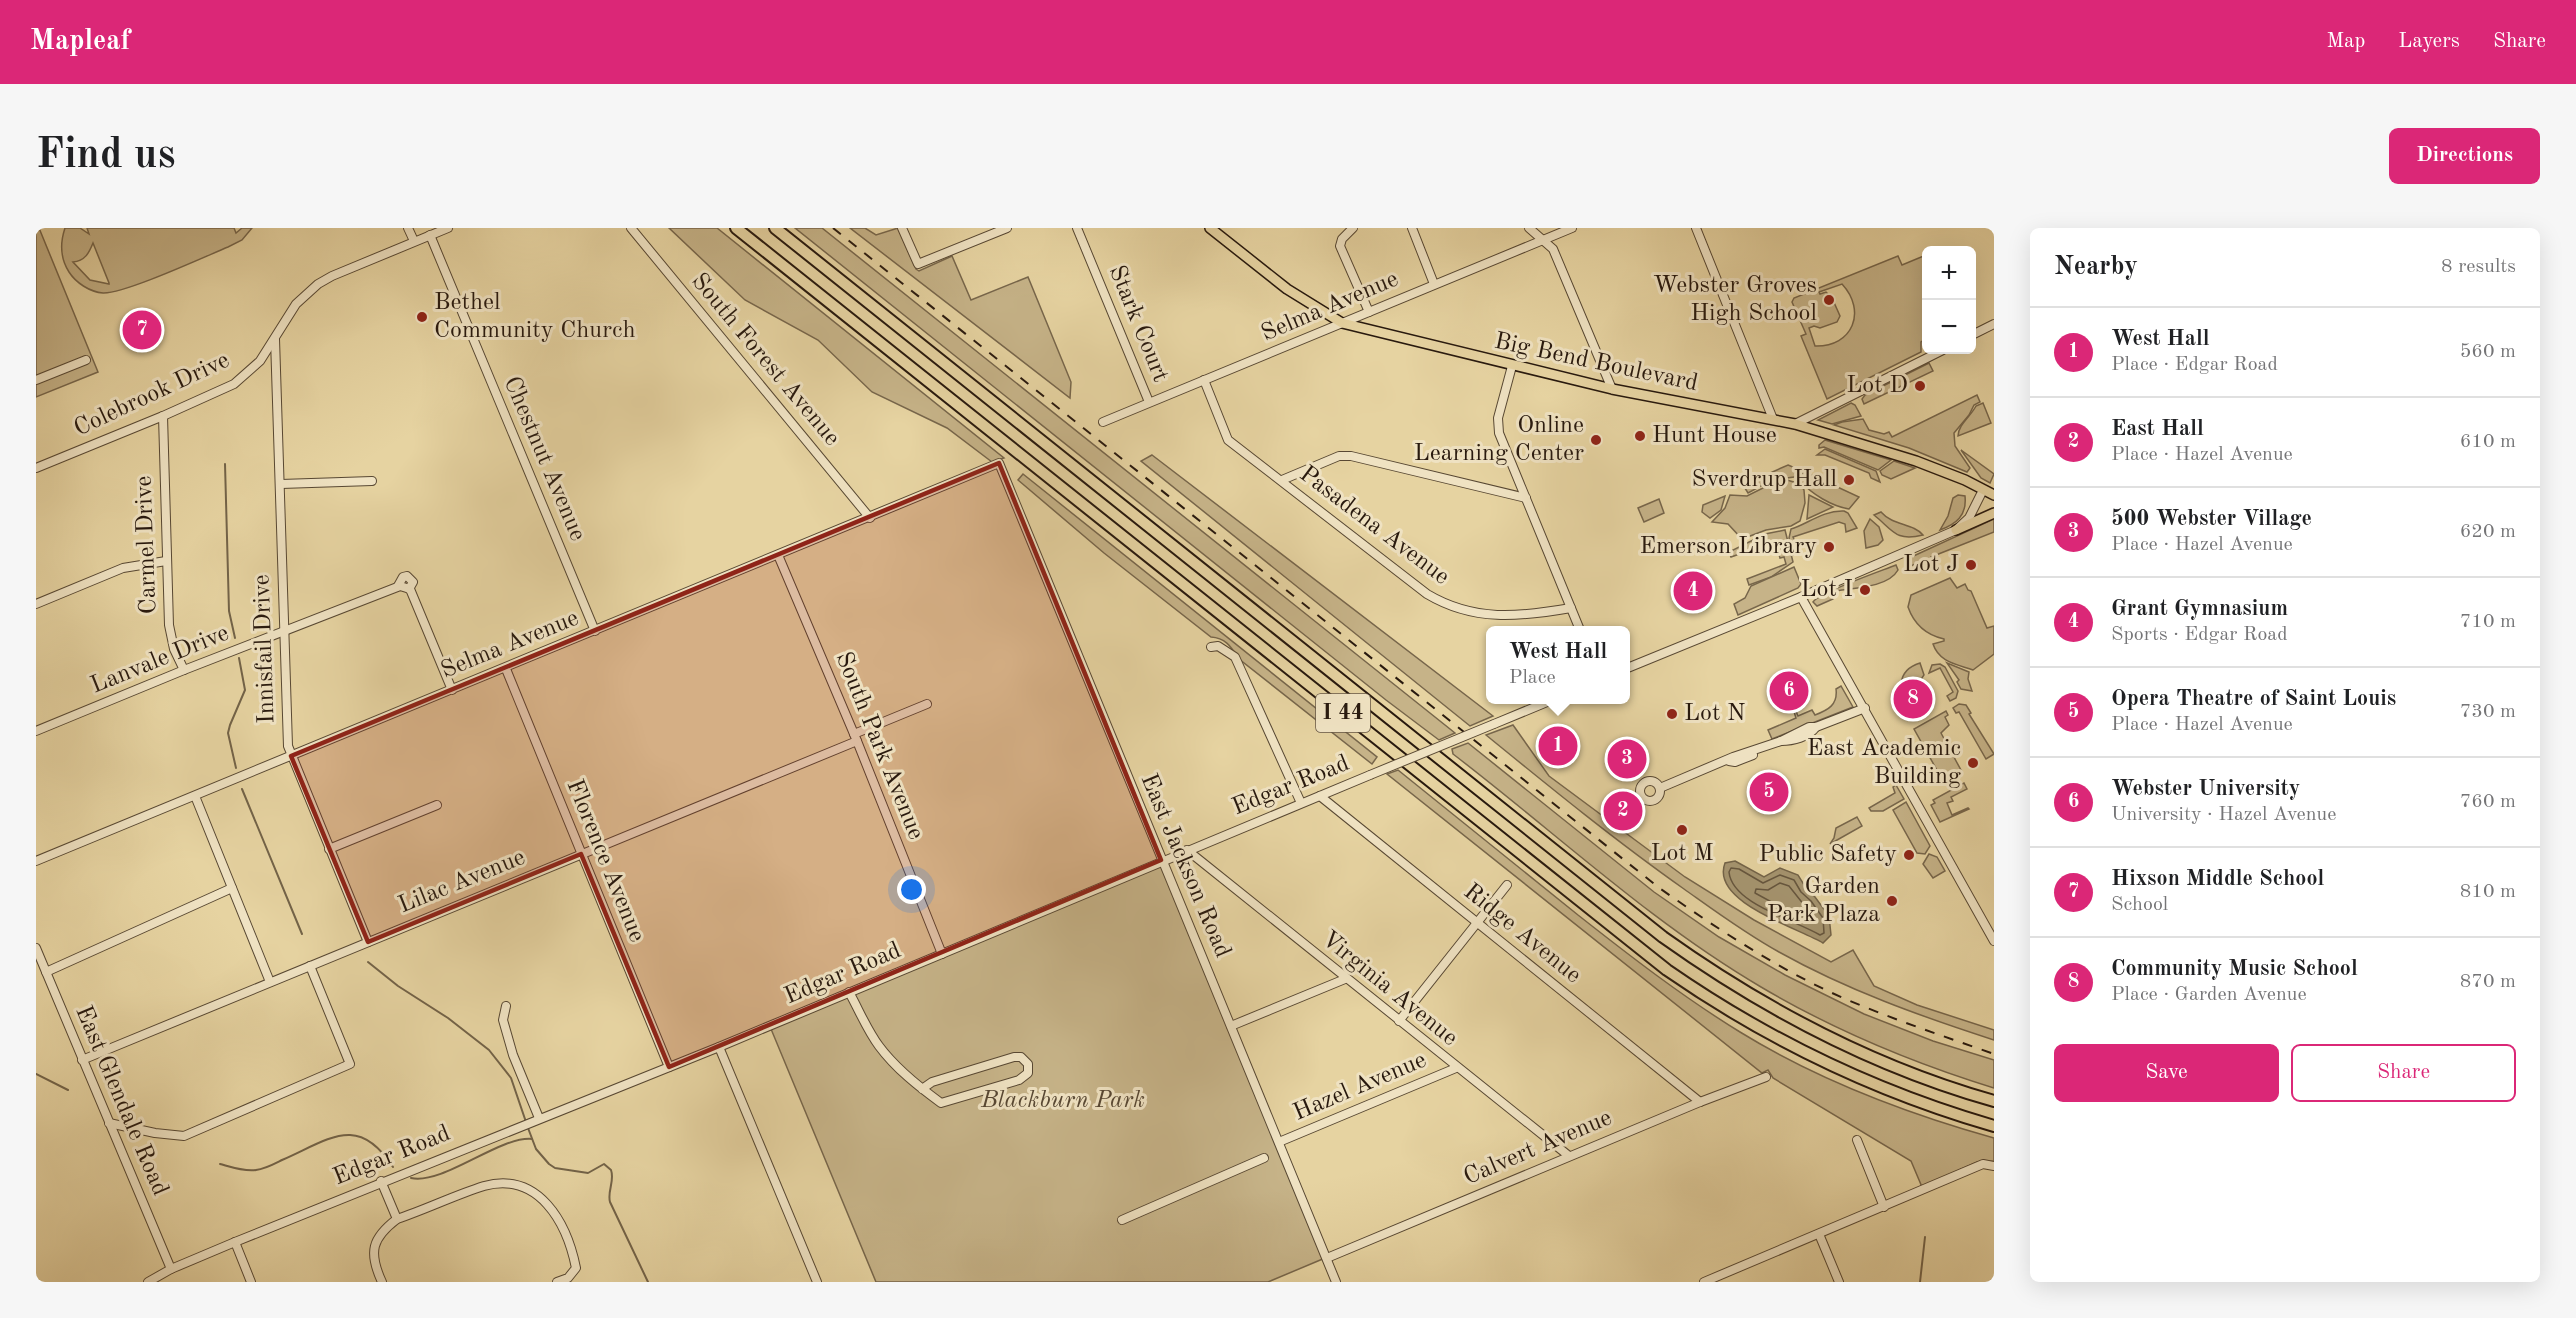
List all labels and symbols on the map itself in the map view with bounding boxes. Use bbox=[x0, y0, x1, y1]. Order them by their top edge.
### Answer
street label: Stark Court bbox=[1104, 262, 1172, 386]
street label: Selma Avenue bbox=[1258, 267, 1402, 347]
street label: South Forest Avenue bbox=[686, 269, 844, 451]
place label: Webster Groves High School bbox=[1653, 274, 1817, 326]
place label: Bethel Community Church bbox=[434, 291, 636, 343]
marker: Webster Groves High School bbox=[1822, 293, 1836, 307]
pin: 7 bbox=[122, 308, 162, 352]
marker: Bethel Community Church bbox=[415, 310, 429, 324]
street label: Big Bend Boulevard bbox=[1492, 330, 1700, 396]
street label: Colebrook Drive bbox=[71, 349, 233, 441]
street label: Chestnut Avenue bbox=[499, 373, 589, 545]
place label: Lot D bbox=[1846, 374, 1908, 398]
marker: Lot D bbox=[1913, 379, 1927, 393]
place label: Online Learning Center bbox=[1414, 414, 1584, 466]
place label: Hunt House bbox=[1652, 424, 1777, 448]
marker: Hunt House bbox=[1633, 429, 1647, 443]
marker: Online Learning Center bbox=[1589, 433, 1603, 447]
street label: Pasadena Avenue bbox=[1295, 462, 1453, 590]
place label: Sverdrup Hall bbox=[1692, 468, 1837, 492]
marker: Sverdrup Hall bbox=[1842, 473, 1856, 487]
street label: Carmel Drive bbox=[133, 475, 161, 615]
place label: Emerson Library bbox=[1639, 535, 1817, 559]
marker: Emerson Library bbox=[1822, 540, 1836, 554]
place label: Lot J bbox=[1903, 553, 1959, 577]
marker: Lot J bbox=[1964, 558, 1978, 572]
pin: 4 bbox=[1674, 568, 1712, 614]
street label: Innisfail Drive bbox=[250, 574, 280, 724]
place label: Lot I bbox=[1800, 578, 1853, 602]
marker: Lot I bbox=[1858, 583, 1872, 597]
street label: Selma Avenue bbox=[438, 606, 582, 684]
street label: Lanvale Drive bbox=[88, 621, 232, 699]
street label: South Park Avenue bbox=[830, 649, 928, 843]
pin: 6 bbox=[1770, 668, 1808, 714]
pin: 8 bbox=[1894, 676, 1932, 722]
road number: I 44 bbox=[1316, 694, 1370, 732]
place label: Lot N bbox=[1684, 702, 1746, 726]
marker: Lot N bbox=[1665, 707, 1679, 721]
pin: 1 bbox=[1538, 724, 1577, 768]
pin: 3 bbox=[1608, 736, 1646, 782]
place label: East Academic Building bbox=[1807, 737, 1961, 789]
street label: Edgar Road bbox=[1229, 752, 1353, 820]
marker: East Academic Building bbox=[1966, 756, 1980, 770]
pin: 5 bbox=[1750, 770, 1788, 814]
street label: East Jackson Road bbox=[1135, 771, 1235, 961]
street label: Florence Avenue bbox=[561, 776, 649, 946]
pin: 2 bbox=[1604, 788, 1642, 834]
marker: Lot M bbox=[1675, 823, 1689, 837]
place label: Lot M bbox=[1650, 842, 1714, 866]
place label: Public Safety bbox=[1759, 843, 1897, 867]
street label: Lilac Avenue bbox=[395, 846, 529, 918]
marker: Public Safety bbox=[1902, 848, 1916, 862]
your location bbox=[897, 875, 926, 904]
place label: Garden Park Plaza bbox=[1767, 875, 1880, 927]
street label: Ridge Avenue bbox=[1459, 880, 1585, 988]
marker: Garden Park Plaza bbox=[1885, 894, 1899, 908]
street label: Virginia Avenue bbox=[1316, 927, 1462, 1051]
street label: Edgar Road bbox=[781, 939, 905, 1009]
street label: East Glendale Road bbox=[70, 1003, 172, 1199]
street label: Hazel Avenue bbox=[1290, 1048, 1430, 1126]
park label: Blackburn Park bbox=[980, 1089, 1145, 1113]
street label: Calvert Avenue bbox=[1460, 1106, 1616, 1190]
street label: Edgar Road bbox=[330, 1122, 454, 1190]

